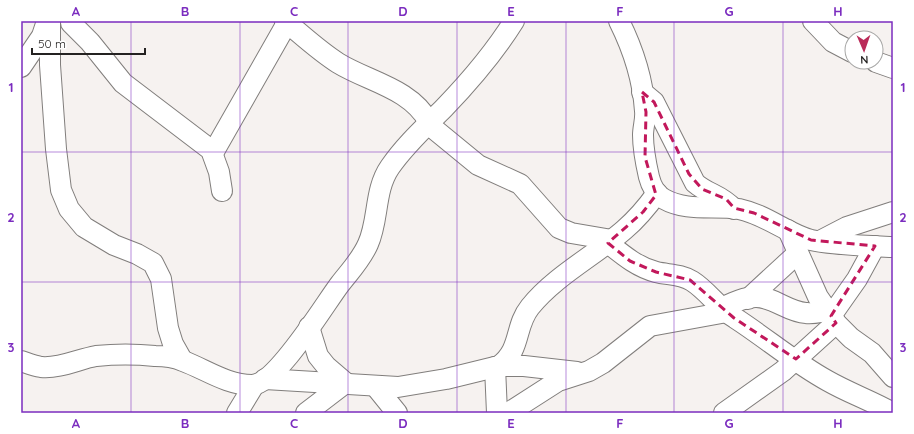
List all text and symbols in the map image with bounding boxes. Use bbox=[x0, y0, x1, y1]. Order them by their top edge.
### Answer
text: A bbox=[72, 3, 81, 19]
text: B bbox=[181, 3, 189, 19]
text: C bbox=[290, 3, 298, 19]
text: D bbox=[398, 3, 408, 19]
text: E bbox=[507, 3, 515, 19]
text: F bbox=[616, 3, 624, 19]
text: G bbox=[724, 3, 734, 19]
text: H bbox=[833, 3, 843, 19]
scale bar bbox=[32, 30, 145, 56]
north arrow bbox=[844, 30, 884, 70]
text: 50 m bbox=[38, 36, 66, 51]
text: N bbox=[860, 53, 869, 67]
text: 1 bbox=[8, 79, 14, 95]
text: 1 bbox=[900, 79, 906, 95]
text: 2 bbox=[7, 209, 15, 225]
text: 2 bbox=[899, 209, 907, 225]
text: 3 bbox=[8, 339, 15, 355]
text: 3 bbox=[900, 339, 907, 355]
text: A bbox=[72, 415, 81, 431]
text: B bbox=[181, 415, 189, 431]
text: C bbox=[290, 415, 298, 431]
text: D bbox=[398, 415, 408, 431]
text: E bbox=[507, 415, 515, 431]
text: F bbox=[616, 415, 624, 431]
text: G bbox=[724, 415, 734, 431]
text: H bbox=[833, 415, 843, 431]

